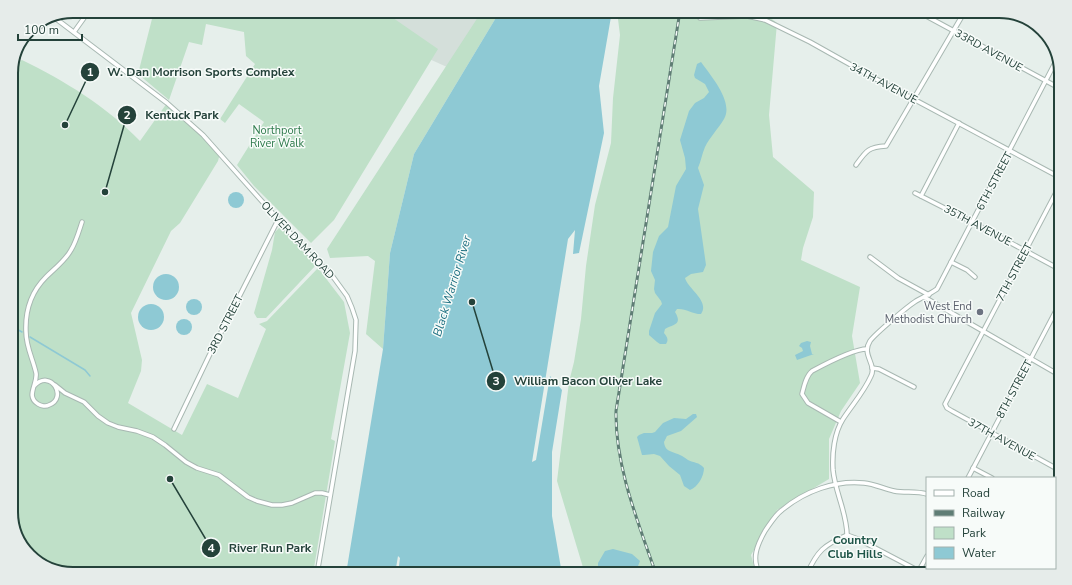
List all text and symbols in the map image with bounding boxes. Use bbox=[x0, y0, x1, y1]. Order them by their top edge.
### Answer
scale bar bbox=[18, 16, 82, 42]
text: 100 m bbox=[24, 22, 59, 38]
street label: 33RD AVENUE bbox=[952, 26, 1025, 75]
street label: 34TH AVENUE bbox=[847, 59, 920, 108]
callout: W. Dan Morrison Sports Complex bbox=[80, 60, 303, 84]
text: 1 bbox=[86, 64, 94, 80]
text: W. Dan Morrison Sports Complex bbox=[107, 64, 295, 80]
callout: Kentuck Park bbox=[117, 103, 226, 127]
text: 2 bbox=[123, 107, 131, 123]
text: Kentuck Park bbox=[145, 107, 219, 123]
park label: Northport River Walk bbox=[250, 123, 305, 151]
street label: 6TH STREET bbox=[973, 149, 1016, 213]
street label: OLIVER DAM ROAD bbox=[258, 198, 338, 283]
street label: 35TH AVENUE bbox=[941, 201, 1014, 250]
water label: Black Warrior River bbox=[429, 233, 475, 338]
street label: 7TH STREET bbox=[993, 240, 1036, 304]
street label: 3RD STREET bbox=[204, 292, 247, 357]
place label: West End Methodist Church bbox=[885, 299, 972, 327]
marker: West End Methodist Church bbox=[975, 307, 985, 317]
street label: 8TH STREET bbox=[993, 357, 1036, 421]
callout: William Bacon Oliver Lake bbox=[486, 369, 670, 393]
text: 3 bbox=[492, 373, 500, 389]
text: William Bacon Oliver Lake bbox=[514, 373, 663, 389]
street label: 37TH AVENUE bbox=[965, 415, 1038, 464]
legend bbox=[926, 477, 1056, 569]
text: Road bbox=[962, 485, 990, 501]
text: Railway bbox=[962, 505, 1006, 521]
text: Park bbox=[962, 525, 987, 541]
district label: Country Club Hills bbox=[827, 532, 883, 562]
callout: River Run Park bbox=[201, 536, 319, 560]
text: 4 bbox=[207, 540, 215, 556]
text: River Run Park bbox=[229, 540, 312, 556]
text: Water bbox=[962, 545, 996, 561]

